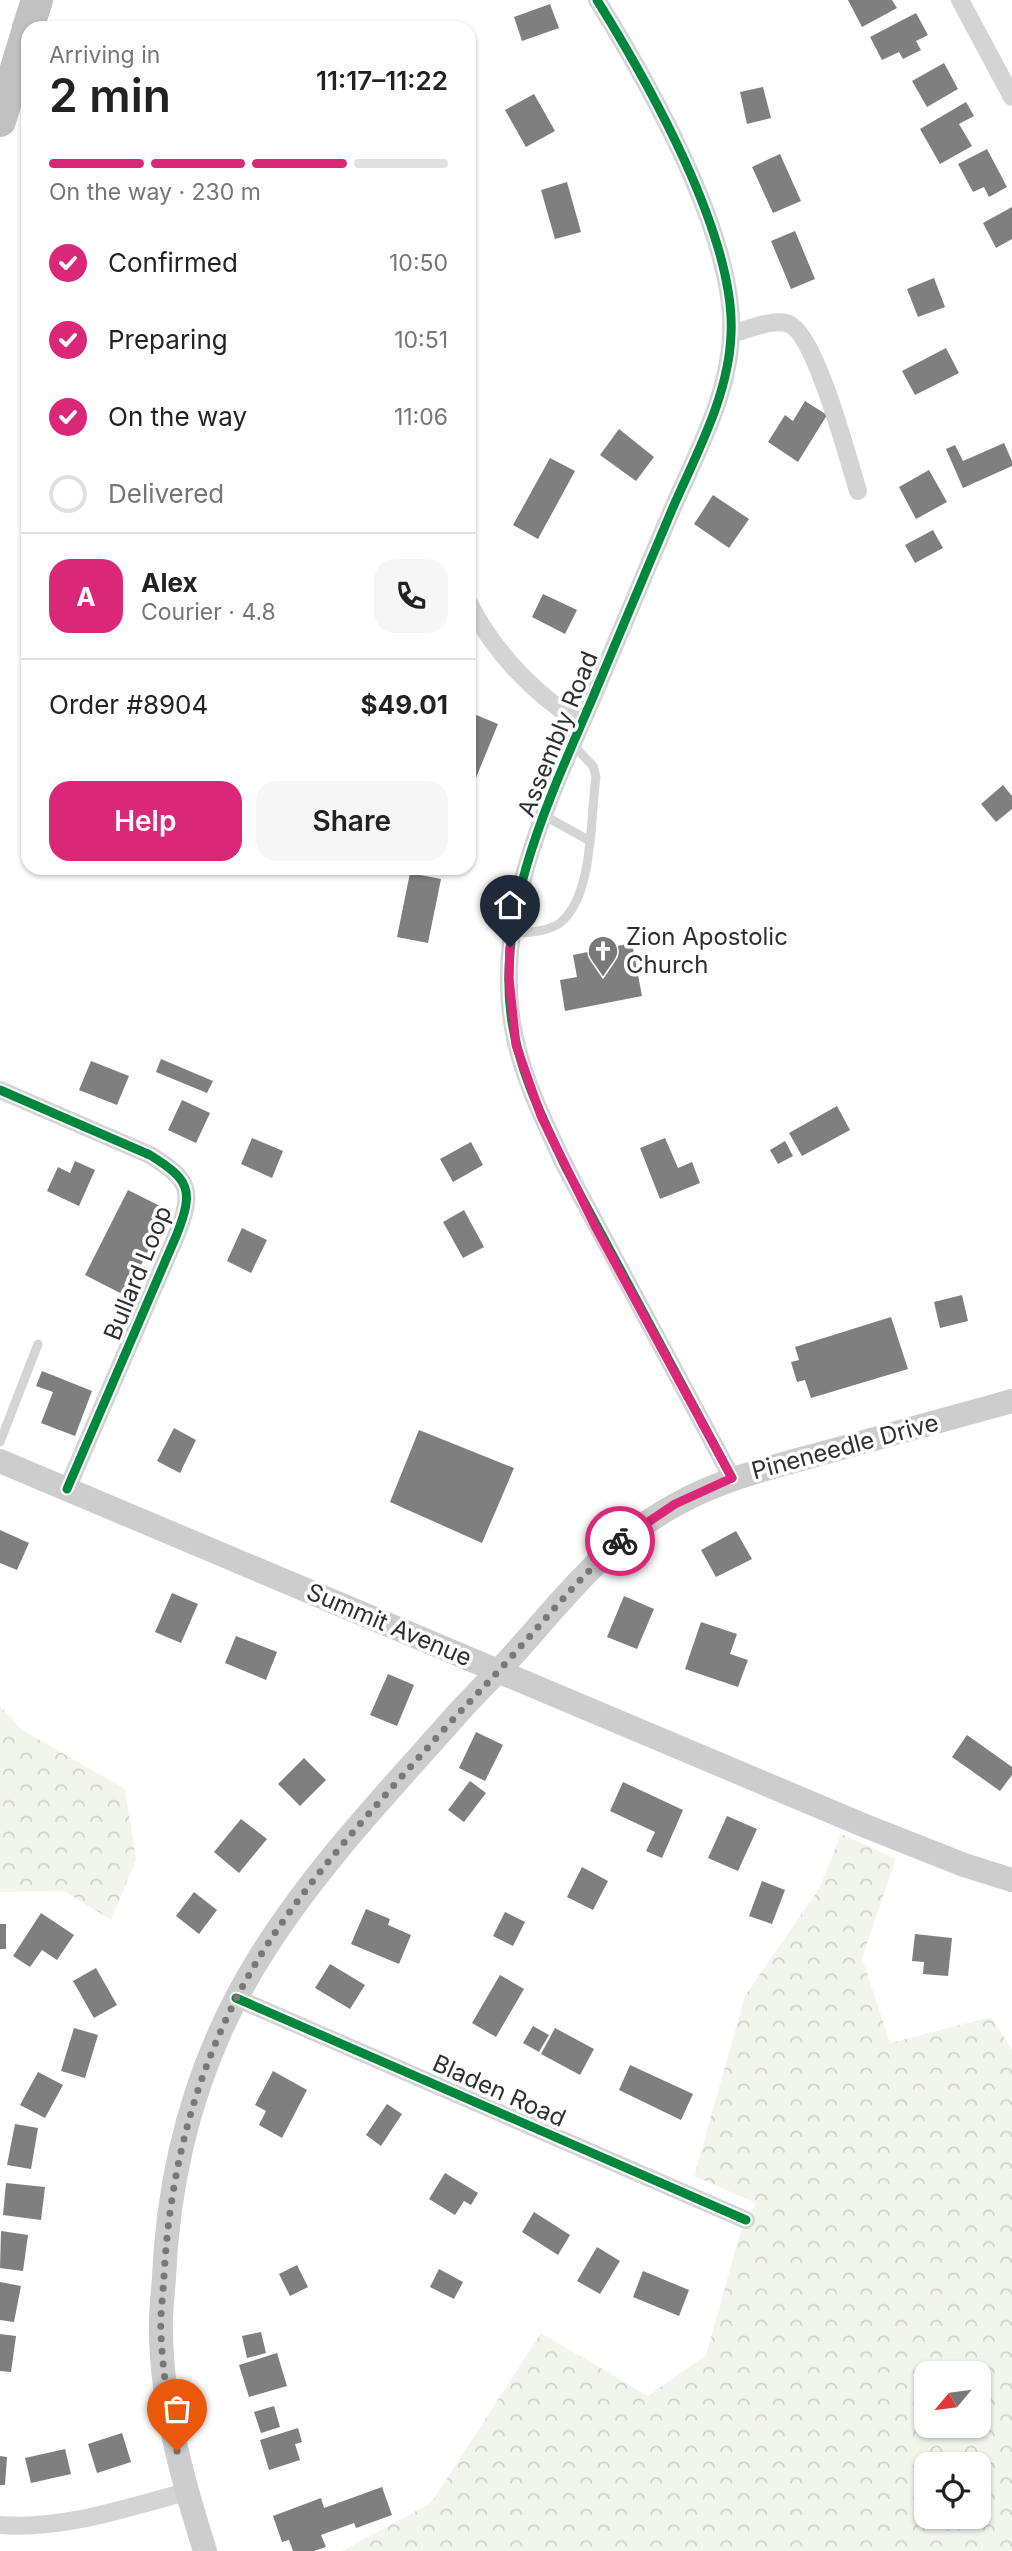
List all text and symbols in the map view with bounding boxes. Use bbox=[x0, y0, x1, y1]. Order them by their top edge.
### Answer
text: Arriving in bbox=[49, 41, 160, 69]
text: 11:17–11:22 bbox=[316, 65, 448, 96]
text: 2 min bbox=[49, 67, 171, 123]
text: On the way · 230 m bbox=[49, 178, 261, 206]
icon: check bbox=[49, 244, 87, 282]
text: Confirmed bbox=[108, 247, 238, 278]
text: 10:50 bbox=[389, 249, 448, 277]
icon: check bbox=[49, 321, 87, 359]
text: Preparing bbox=[108, 324, 228, 355]
text: 10:51 bbox=[394, 326, 448, 354]
icon: check bbox=[49, 398, 87, 436]
text: On the way bbox=[108, 401, 247, 432]
text: 11:06 bbox=[394, 403, 448, 431]
text: Delivered bbox=[108, 478, 224, 509]
button: phone bbox=[374, 559, 448, 633]
text: Alex bbox=[141, 567, 198, 598]
text: A bbox=[76, 581, 96, 612]
text: Courier · 4.8 bbox=[141, 598, 276, 626]
street label: Assembly Road bbox=[511, 647, 604, 821]
text: Order #8904 bbox=[49, 689, 208, 720]
text: $49.01 bbox=[361, 689, 448, 720]
button: Help bbox=[49, 781, 242, 861]
button: Share bbox=[256, 781, 448, 861]
pin bbox=[480, 875, 540, 947]
icon: home bbox=[491, 886, 529, 924]
place label: Zion Apostolic Church bbox=[626, 922, 788, 979]
church icon: Zion Apostolic Church bbox=[586, 934, 620, 978]
street label: Bullard Loop bbox=[97, 1201, 178, 1344]
street label: Pineneedle Drive bbox=[748, 1408, 941, 1485]
courier bbox=[585, 1506, 655, 1576]
icon: bike bbox=[601, 1522, 639, 1560]
street label: Summit Avenue bbox=[302, 1577, 476, 1672]
street label: Bladen Road bbox=[428, 2048, 570, 2133]
north arrow bbox=[914, 2361, 990, 2438]
map controls bbox=[914, 2361, 991, 2529]
pin bbox=[147, 2379, 207, 2451]
icon: bag bbox=[158, 2390, 196, 2428]
button: locate bbox=[914, 2452, 991, 2529]

